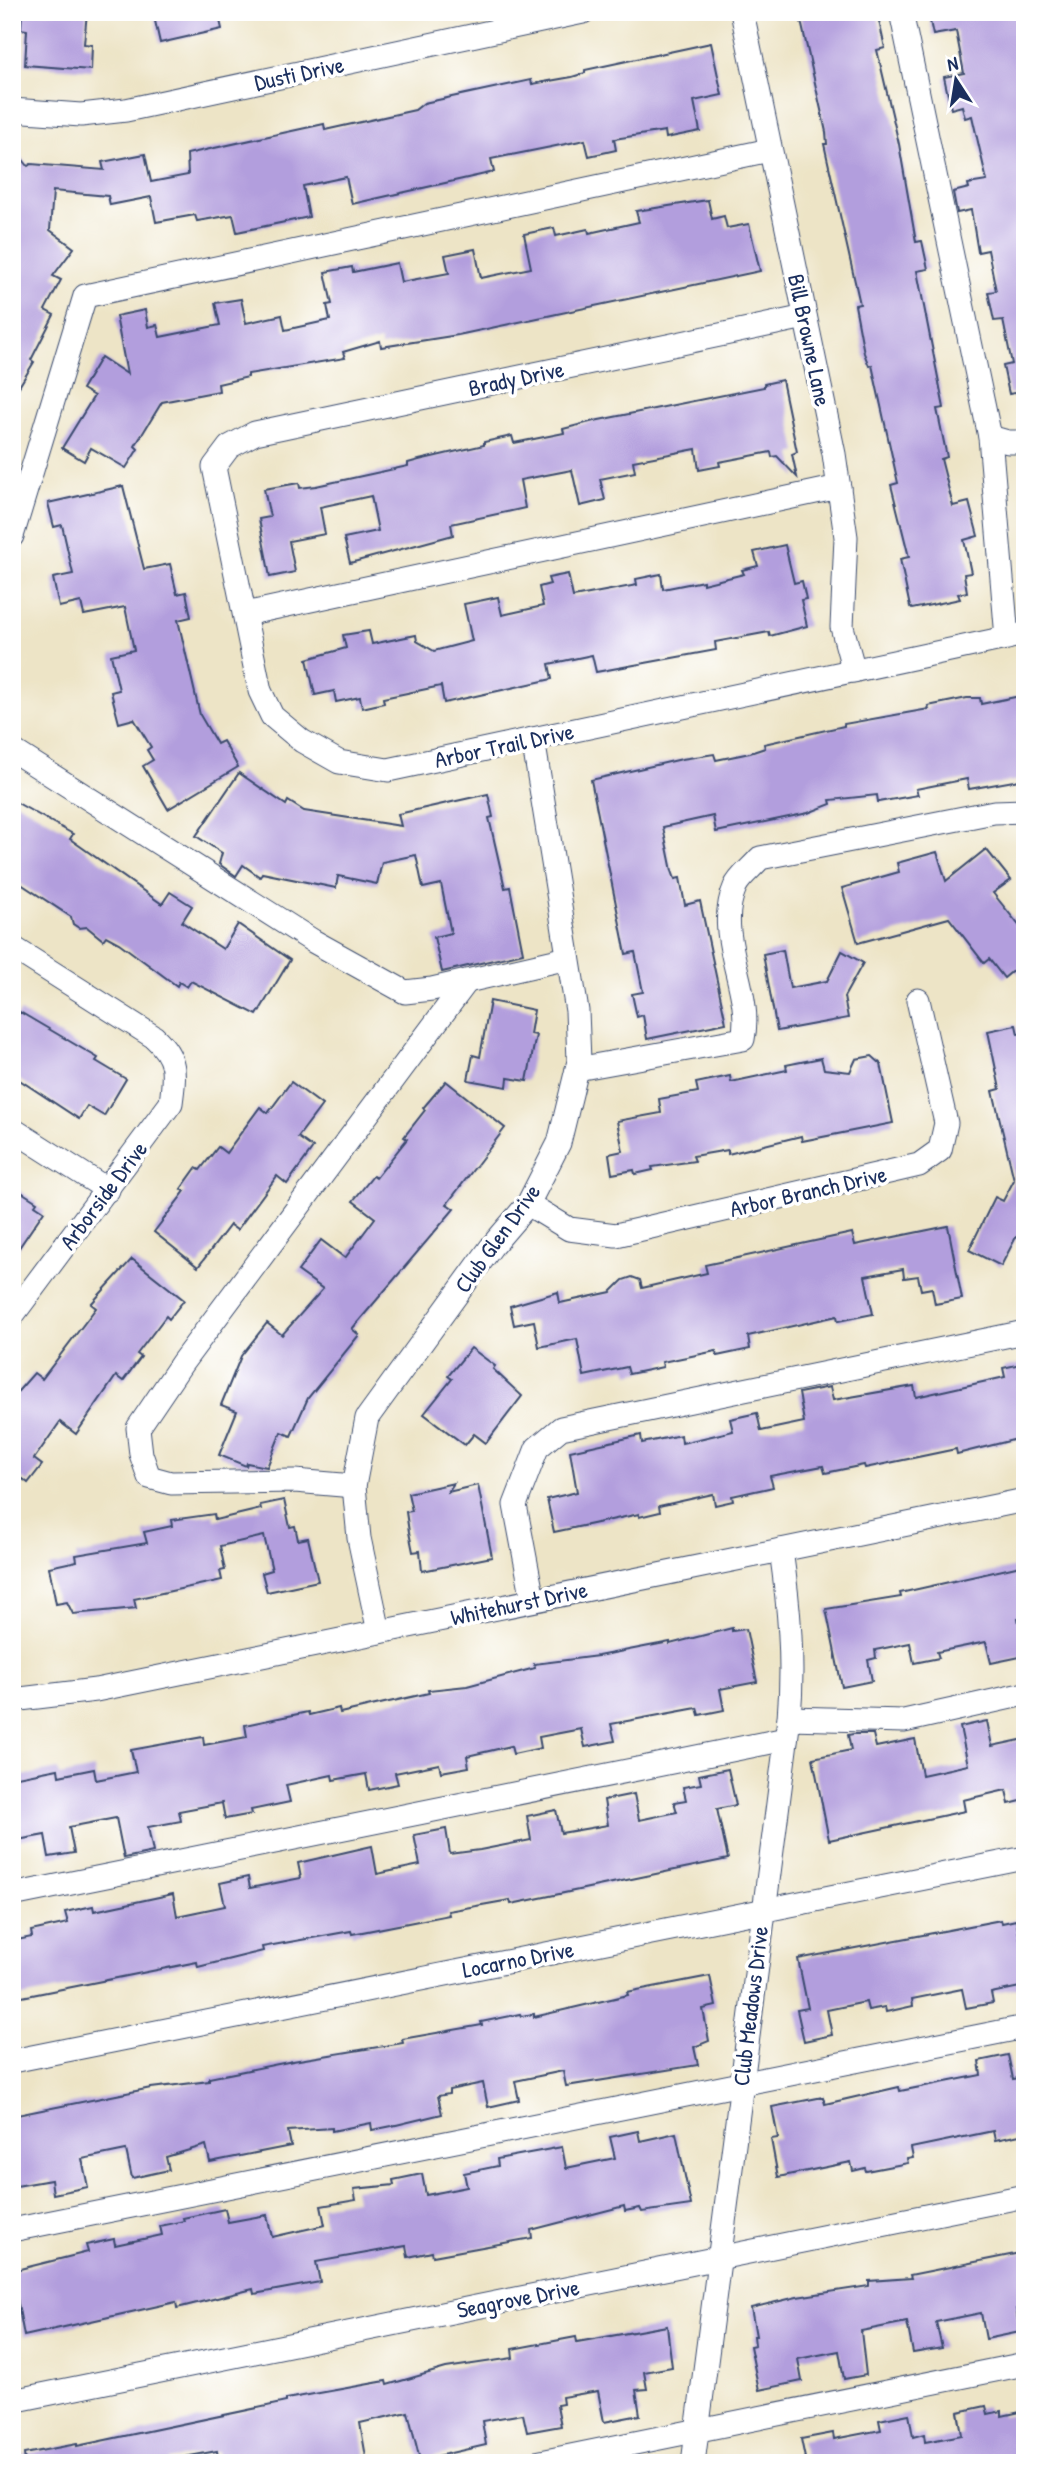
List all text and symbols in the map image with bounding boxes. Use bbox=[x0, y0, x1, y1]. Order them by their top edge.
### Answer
north arrow bbox=[922, 46, 992, 116]
street label: Dusti Drive bbox=[251, 48, 347, 98]
text: N bbox=[945, 50, 960, 77]
street label: Bill Browne Lane bbox=[781, 271, 839, 409]
street label: Brady Drive bbox=[465, 353, 567, 403]
street label: Arbor Trail Drive bbox=[432, 715, 576, 775]
street label: Arborside Drive bbox=[52, 1134, 154, 1256]
street label: Arbor Branch Drive bbox=[727, 1158, 889, 1224]
street label: Club Glen Drive bbox=[447, 1177, 547, 1299]
street label: Whitehurst Drive bbox=[448, 1573, 590, 1633]
street label: Club Meadows Drive bbox=[725, 1924, 775, 2088]
street label: Locarno Drive bbox=[460, 1933, 576, 1985]
street label: Seagrove Drive bbox=[454, 2271, 582, 2325]

